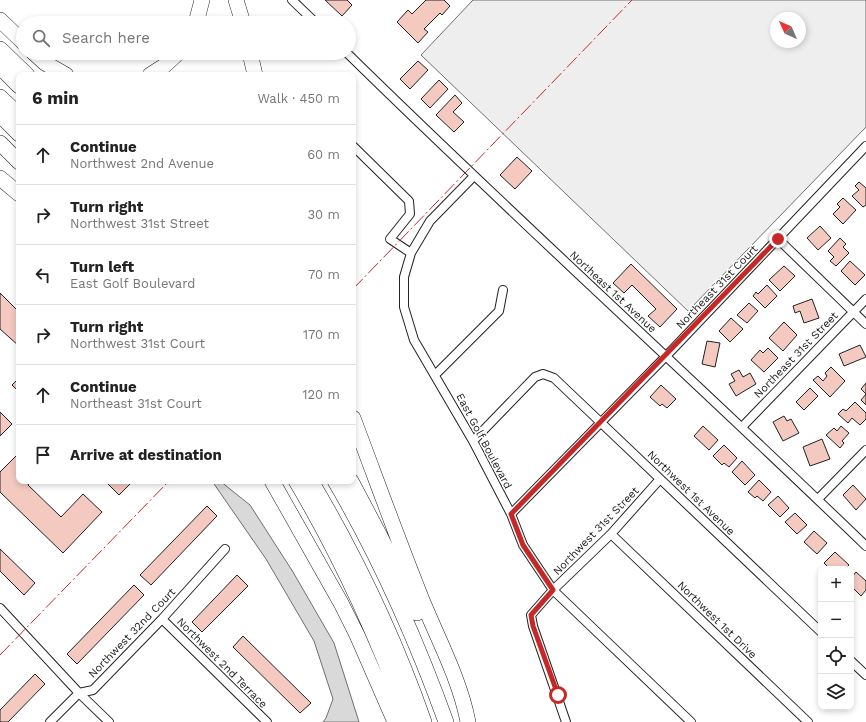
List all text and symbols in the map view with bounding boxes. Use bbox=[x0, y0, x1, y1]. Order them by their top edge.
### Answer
north arrow bbox=[770, 12, 806, 48]
search box bbox=[16, 16, 356, 60]
icon: search bbox=[30, 27, 52, 49]
text: Search here bbox=[62, 29, 150, 47]
text: 6 min bbox=[32, 88, 79, 108]
text: Walk · 450 m bbox=[257, 91, 340, 106]
text: Continue bbox=[70, 138, 137, 156]
icon: ahead bbox=[32, 144, 54, 166]
text: 60 m bbox=[307, 147, 340, 162]
text: Northwest 2nd Avenue bbox=[70, 156, 214, 171]
text: Turn right bbox=[70, 198, 143, 216]
icon: right bbox=[32, 204, 54, 226]
text: 30 m bbox=[308, 207, 340, 222]
text: Northwest 31st Street bbox=[70, 216, 209, 231]
route end bbox=[769, 230, 787, 248]
street label: Northeast 31st Court bbox=[674, 242, 761, 332]
street label: Northeast 1st Avenue bbox=[567, 249, 659, 335]
text: Turn left bbox=[70, 258, 134, 276]
icon: left bbox=[32, 264, 54, 286]
text: 70 m bbox=[308, 267, 340, 282]
text: East Golf Boulevard bbox=[70, 276, 195, 291]
street label: Northeast 31st Street bbox=[751, 309, 841, 401]
text: Turn right bbox=[70, 318, 143, 336]
icon: right bbox=[32, 324, 54, 346]
text: 170 m bbox=[303, 327, 340, 342]
text: Northwest 31st Court bbox=[70, 336, 205, 351]
text: Continue bbox=[70, 378, 137, 396]
icon: ahead bbox=[32, 384, 54, 406]
text: 120 m bbox=[302, 387, 340, 402]
street label: East Golf Boulevard bbox=[453, 391, 515, 491]
text: Northeast 31st Court bbox=[70, 396, 202, 411]
icon: arrive bbox=[32, 444, 54, 466]
text: Arrive at destination bbox=[70, 446, 222, 464]
street label: Northwest 1st Avenue bbox=[645, 448, 737, 538]
street label: Northwest 31st Street bbox=[550, 484, 642, 578]
map controls bbox=[818, 566, 854, 710]
button: + bbox=[818, 566, 854, 602]
street label: Northwest 1st Drive bbox=[675, 579, 759, 661]
street label: Northwest 32nd Court bbox=[86, 585, 178, 681]
button: − bbox=[818, 602, 854, 638]
street label: Northwest 2nd Terrace bbox=[174, 615, 270, 711]
button: locate bbox=[818, 638, 854, 674]
button: layers bbox=[818, 674, 854, 710]
route start bbox=[549, 686, 567, 704]

